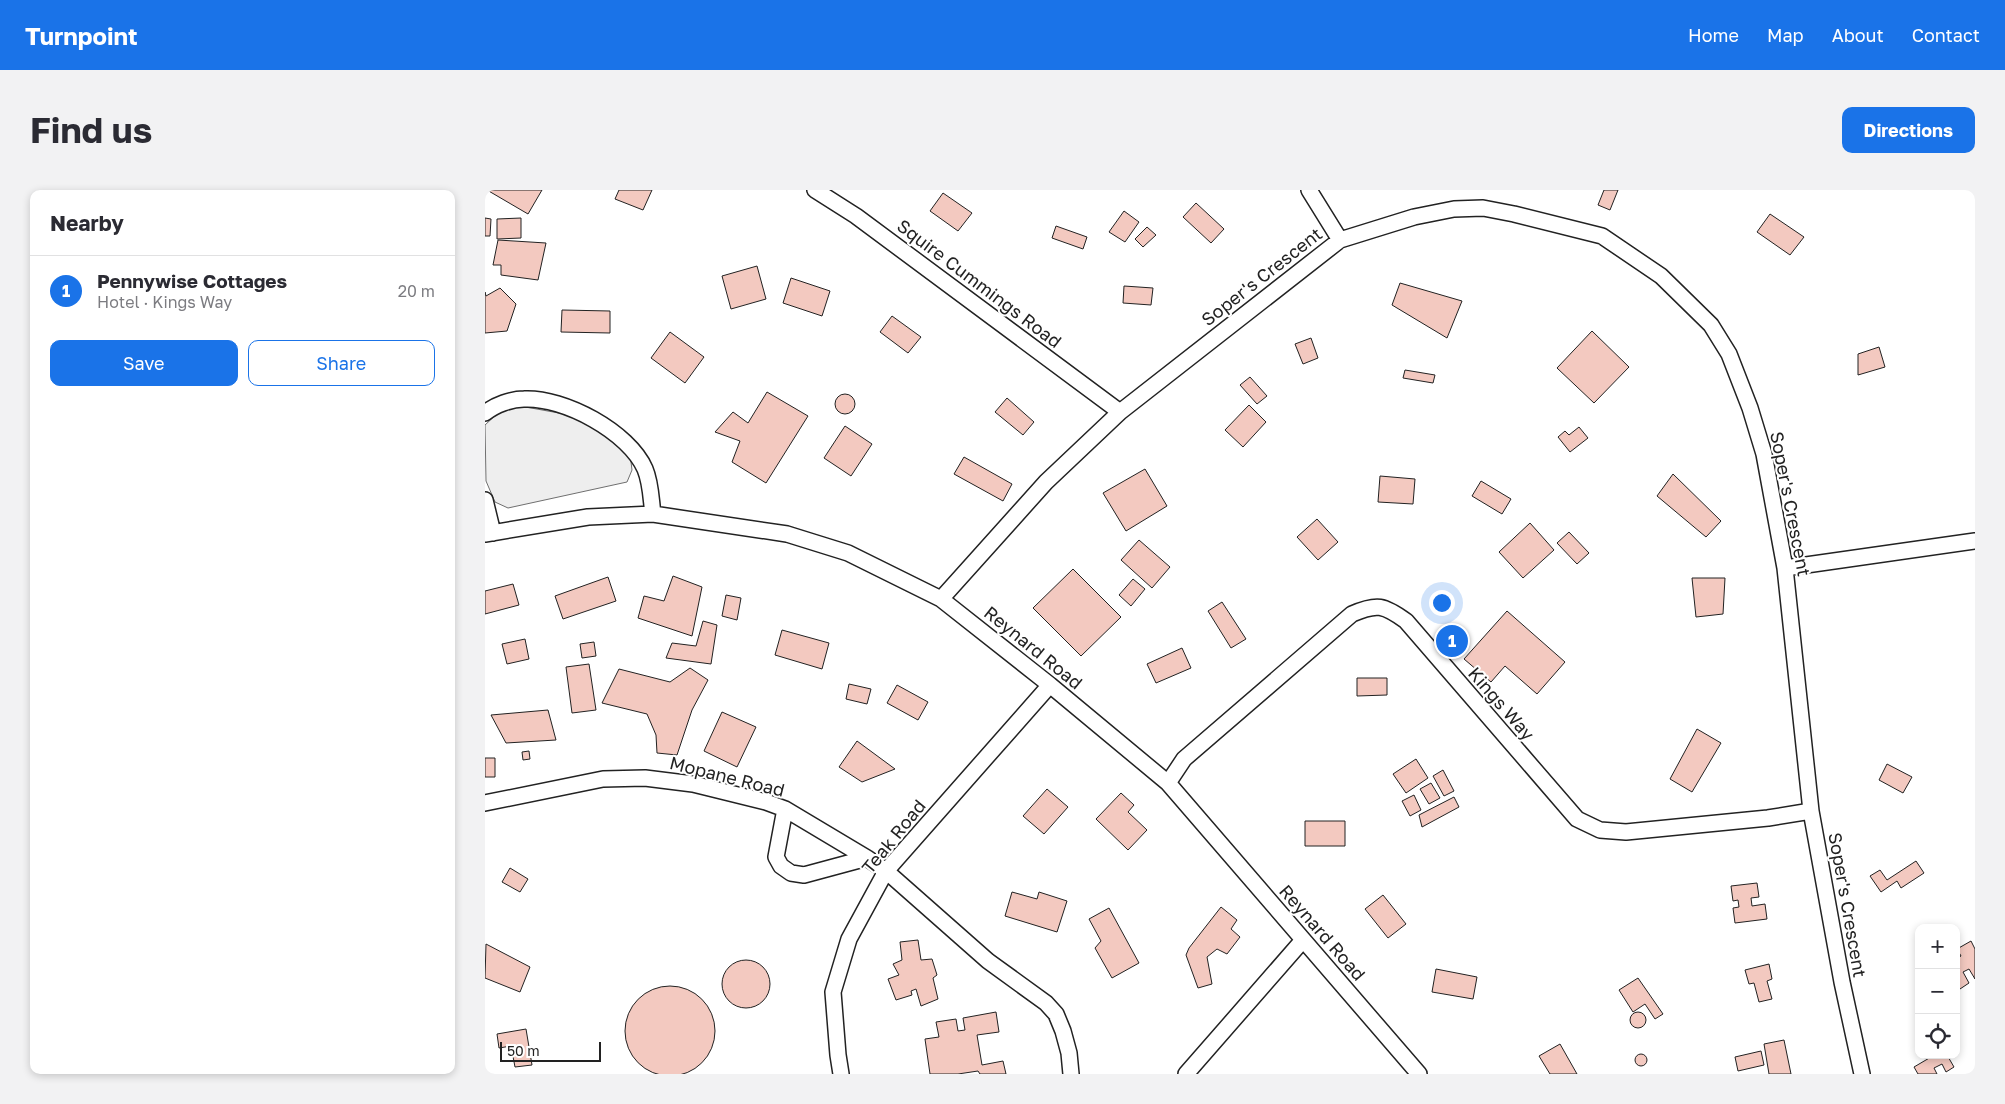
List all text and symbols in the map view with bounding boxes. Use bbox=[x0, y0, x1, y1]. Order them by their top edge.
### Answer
text: Turnpoint bbox=[25, 21, 138, 50]
text: Home bbox=[1688, 24, 1739, 46]
text: Map bbox=[1767, 24, 1804, 46]
text: About bbox=[1832, 24, 1884, 46]
text: Contact bbox=[1912, 24, 1980, 46]
button: Directions bbox=[1842, 107, 1975, 153]
text: Find us bbox=[30, 109, 152, 151]
text: Nearby bbox=[50, 210, 124, 236]
street label: Squire Cummings Road bbox=[893, 214, 1066, 352]
street label: Soper's Crescent bbox=[1197, 222, 1326, 330]
text: Pennywise Cottages bbox=[97, 269, 287, 292]
text: 1 bbox=[62, 281, 70, 301]
text: 20 m bbox=[398, 281, 435, 301]
text: Hotel · Kings Way bbox=[97, 292, 232, 312]
button: Save bbox=[50, 340, 238, 386]
button: Share bbox=[248, 340, 435, 386]
street label: Soper's Crescent bbox=[1766, 430, 1816, 578]
your location bbox=[1429, 590, 1455, 616]
street label: Reynard Road bbox=[980, 601, 1087, 694]
pin: 1 bbox=[1436, 622, 1468, 660]
street label: Kings Way bbox=[1464, 662, 1540, 744]
street label: Mopane Road bbox=[668, 751, 787, 801]
street label: Teak Road bbox=[857, 795, 930, 878]
street label: Soper's Crescent bbox=[1824, 831, 1872, 979]
street label: Reynard Road bbox=[1275, 880, 1370, 985]
map controls bbox=[1915, 924, 1960, 1059]
button: + bbox=[1915, 924, 1960, 969]
button: − bbox=[1915, 969, 1960, 1014]
button: locate bbox=[1915, 1014, 1960, 1059]
scale bar bbox=[500, 1039, 601, 1062]
text: 50 m bbox=[507, 1042, 540, 1059]

